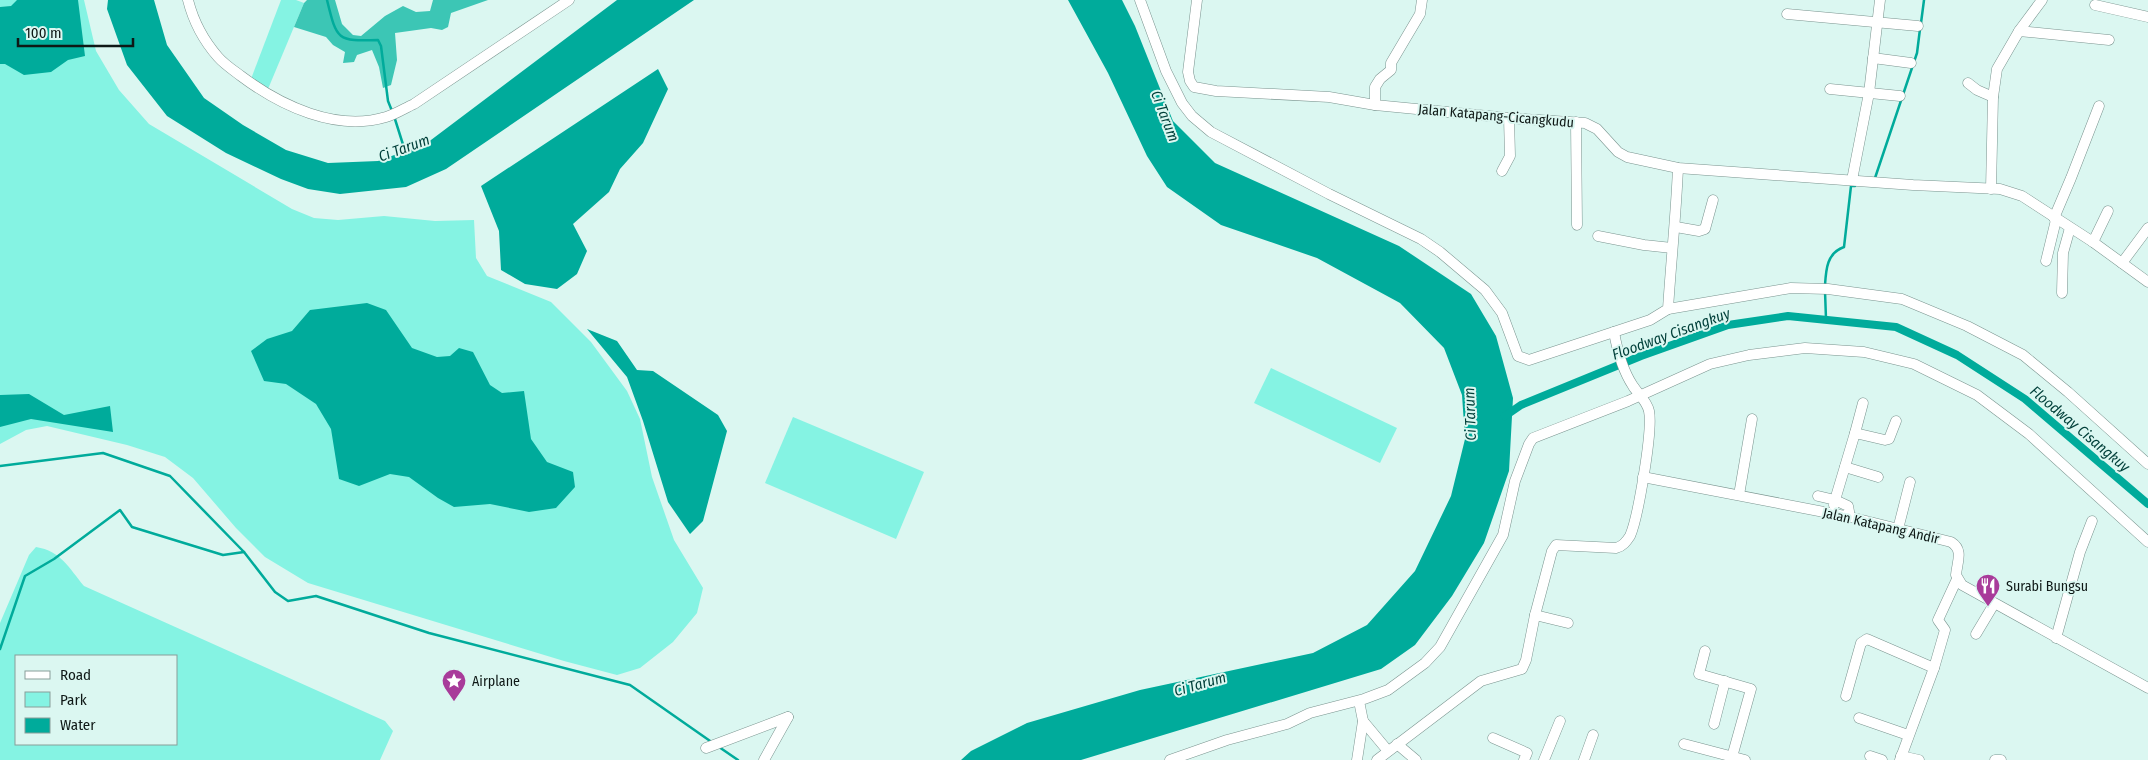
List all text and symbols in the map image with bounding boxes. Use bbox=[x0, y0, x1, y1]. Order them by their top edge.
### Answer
scale bar bbox=[18, 15, 132, 47]
text: 100 m bbox=[25, 24, 62, 42]
water label: Ci Tarum bbox=[1147, 88, 1183, 144]
street label: Jalan Katapang-Cicangkudu bbox=[1417, 101, 1575, 131]
water label: Ci Tarum bbox=[376, 130, 432, 166]
water label: Floodway Cisangkuy bbox=[1609, 304, 1734, 364]
water label: Floodway Cisangkuy bbox=[2027, 382, 2134, 477]
water label: Ci Tarum bbox=[1460, 387, 1480, 441]
street label: Jalan Katapang Andir bbox=[1821, 504, 1941, 548]
restaurant icon: Surabi Bungsu bbox=[1975, 573, 2001, 607]
place label: Surabi Bungsu bbox=[2006, 578, 2088, 595]
legend bbox=[15, 655, 178, 745]
text: Road bbox=[60, 666, 91, 684]
place icon: Airplane bbox=[441, 668, 467, 702]
water label: Ci Tarum bbox=[1172, 668, 1228, 700]
place label: Airplane bbox=[472, 673, 520, 690]
text: Park bbox=[60, 691, 87, 709]
text: Water bbox=[60, 716, 96, 734]

